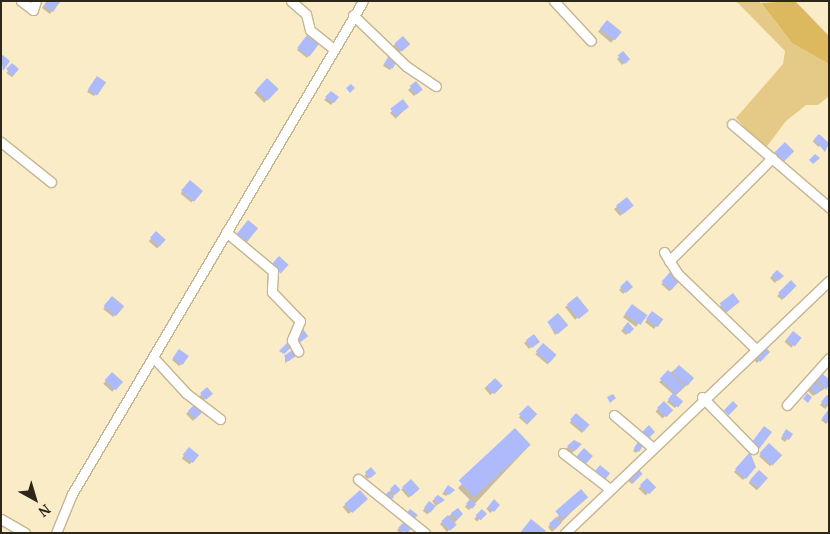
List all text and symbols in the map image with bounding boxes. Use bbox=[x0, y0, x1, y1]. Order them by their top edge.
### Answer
north arrow bbox=[10, 474, 60, 524]
text: N bbox=[35, 500, 55, 522]

